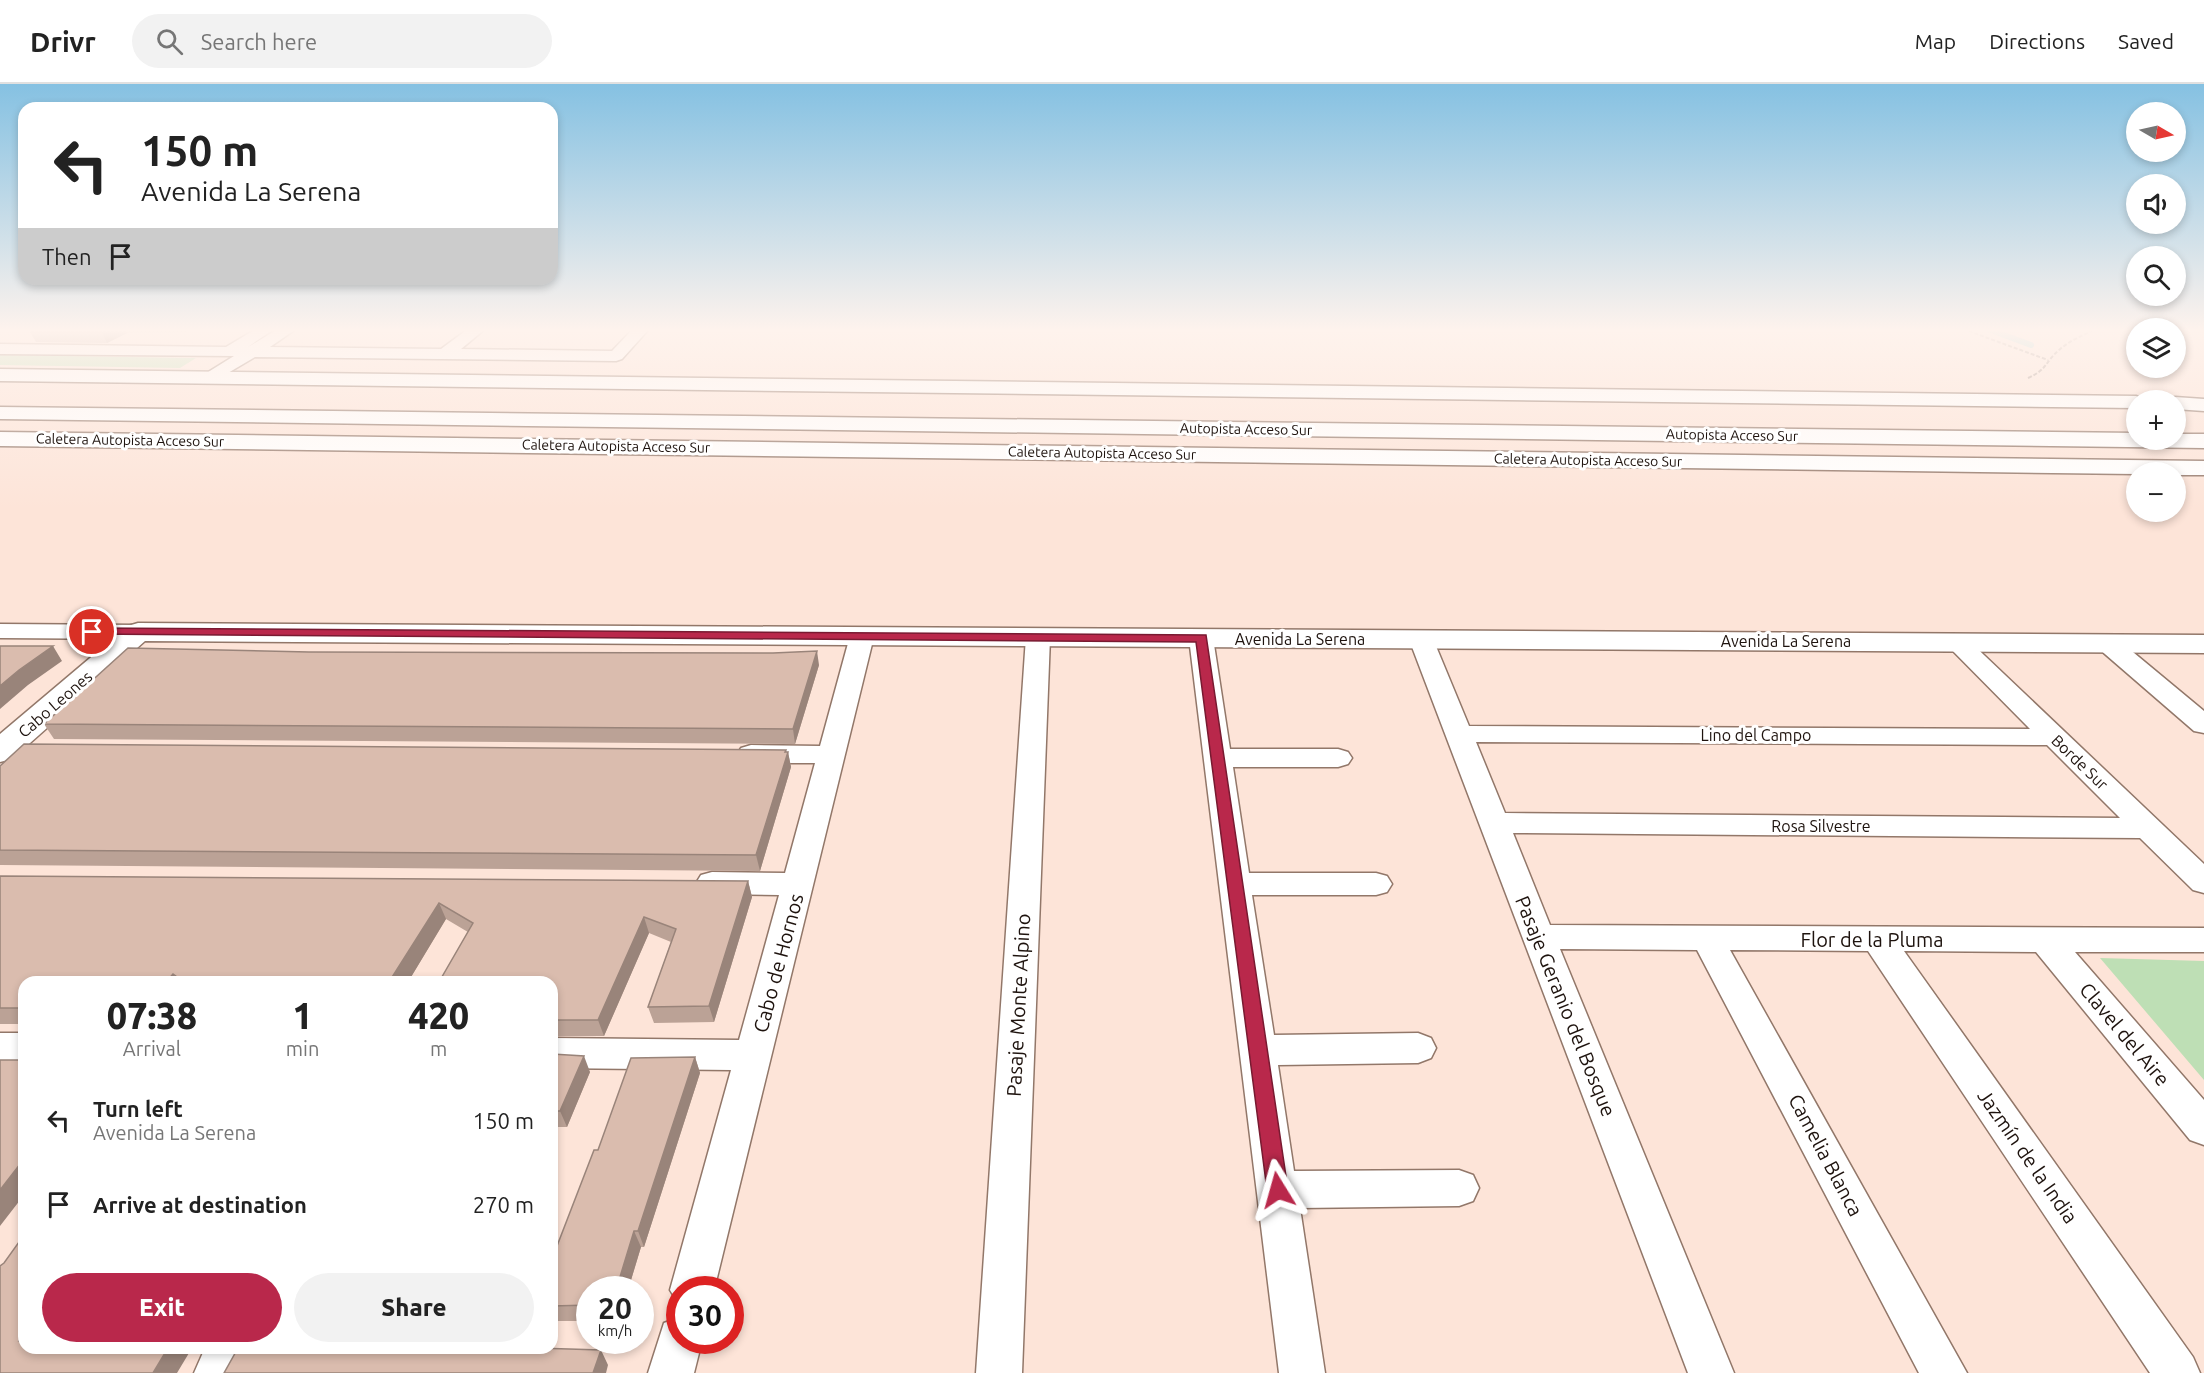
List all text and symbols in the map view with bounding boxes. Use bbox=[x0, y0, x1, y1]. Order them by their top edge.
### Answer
search box bbox=[132, 14, 552, 68]
icon: search bbox=[153, 25, 186, 58]
text: Drivr bbox=[30, 26, 96, 57]
text: Search here bbox=[201, 29, 317, 54]
text: Map bbox=[1915, 29, 1956, 53]
text: Directions bbox=[1989, 29, 2085, 53]
text: Saved bbox=[2118, 29, 2174, 53]
north arrow bbox=[2126, 102, 2186, 162]
map controls bbox=[2126, 102, 2186, 522]
icon: left bbox=[42, 126, 120, 204]
text: 150 m bbox=[141, 127, 258, 174]
button: sound bbox=[2126, 174, 2186, 234]
text: Avenida La Serena bbox=[141, 176, 361, 206]
icon: arrive bbox=[104, 240, 137, 273]
text: Then bbox=[42, 244, 92, 269]
button: search bbox=[2126, 246, 2186, 306]
button: layers bbox=[2126, 318, 2186, 378]
button: + bbox=[2126, 390, 2186, 450]
street label: Autopista Acceso Sur bbox=[1180, 420, 1313, 438]
street label: Autopista Acceso Sur bbox=[1666, 426, 1799, 444]
street label: Caletera Autopista Acceso Sur bbox=[36, 430, 225, 450]
street label: Caletera Autopista Acceso Sur bbox=[522, 436, 711, 456]
street label: Caletera Autopista Acceso Sur bbox=[1008, 443, 1197, 463]
street label: Caletera Autopista Acceso Sur bbox=[1494, 450, 1683, 470]
button: − bbox=[2126, 462, 2186, 522]
pin bbox=[66, 606, 117, 657]
icon: arrive bbox=[75, 615, 108, 648]
street label: Avenida La Serena bbox=[1235, 630, 1365, 648]
street label: Avenida La Serena bbox=[1721, 632, 1851, 650]
street label: Cabo Leones bbox=[14, 667, 96, 741]
street label: Lino del Campo bbox=[1701, 726, 1811, 744]
street label: Borde Sur bbox=[2048, 731, 2112, 793]
street label: Rosa Silvestre bbox=[1771, 817, 1871, 835]
street label: Cabo de Hornos bbox=[748, 891, 808, 1035]
street label: Pasaje Geranio del Bosque bbox=[1511, 892, 1621, 1120]
street label: Pasaje Monte Alpino bbox=[1002, 913, 1034, 1097]
street label: Flor de la Pluma bbox=[1800, 928, 1944, 951]
street label: Clavel del Aire bbox=[2075, 978, 2175, 1090]
text: 07:38 bbox=[107, 995, 197, 1036]
text: 1 bbox=[292, 995, 313, 1036]
text: 420 bbox=[408, 995, 469, 1036]
text: Arrival bbox=[123, 1037, 181, 1060]
text: min bbox=[286, 1037, 319, 1060]
text: m bbox=[430, 1037, 447, 1060]
street label: Jazmín de la India bbox=[1973, 1085, 2083, 1227]
street label: Camelia Blanca bbox=[1784, 1090, 1868, 1220]
text: Turn left bbox=[93, 1096, 183, 1121]
icon: left bbox=[42, 1104, 75, 1137]
text: 150 m bbox=[473, 1108, 534, 1133]
text: Avenida La Serena bbox=[93, 1121, 256, 1144]
position arrow bbox=[1246, 1158, 1310, 1222]
icon: arrive bbox=[42, 1188, 75, 1221]
text: Arrive at destination bbox=[93, 1192, 307, 1217]
text: 270 m bbox=[473, 1192, 534, 1217]
button: Exit bbox=[42, 1273, 282, 1342]
button: Share bbox=[294, 1273, 534, 1342]
speed limit sign: 30 bbox=[666, 1276, 744, 1354]
text: 20 bbox=[598, 1291, 632, 1325]
text: km/h bbox=[598, 1322, 632, 1339]

